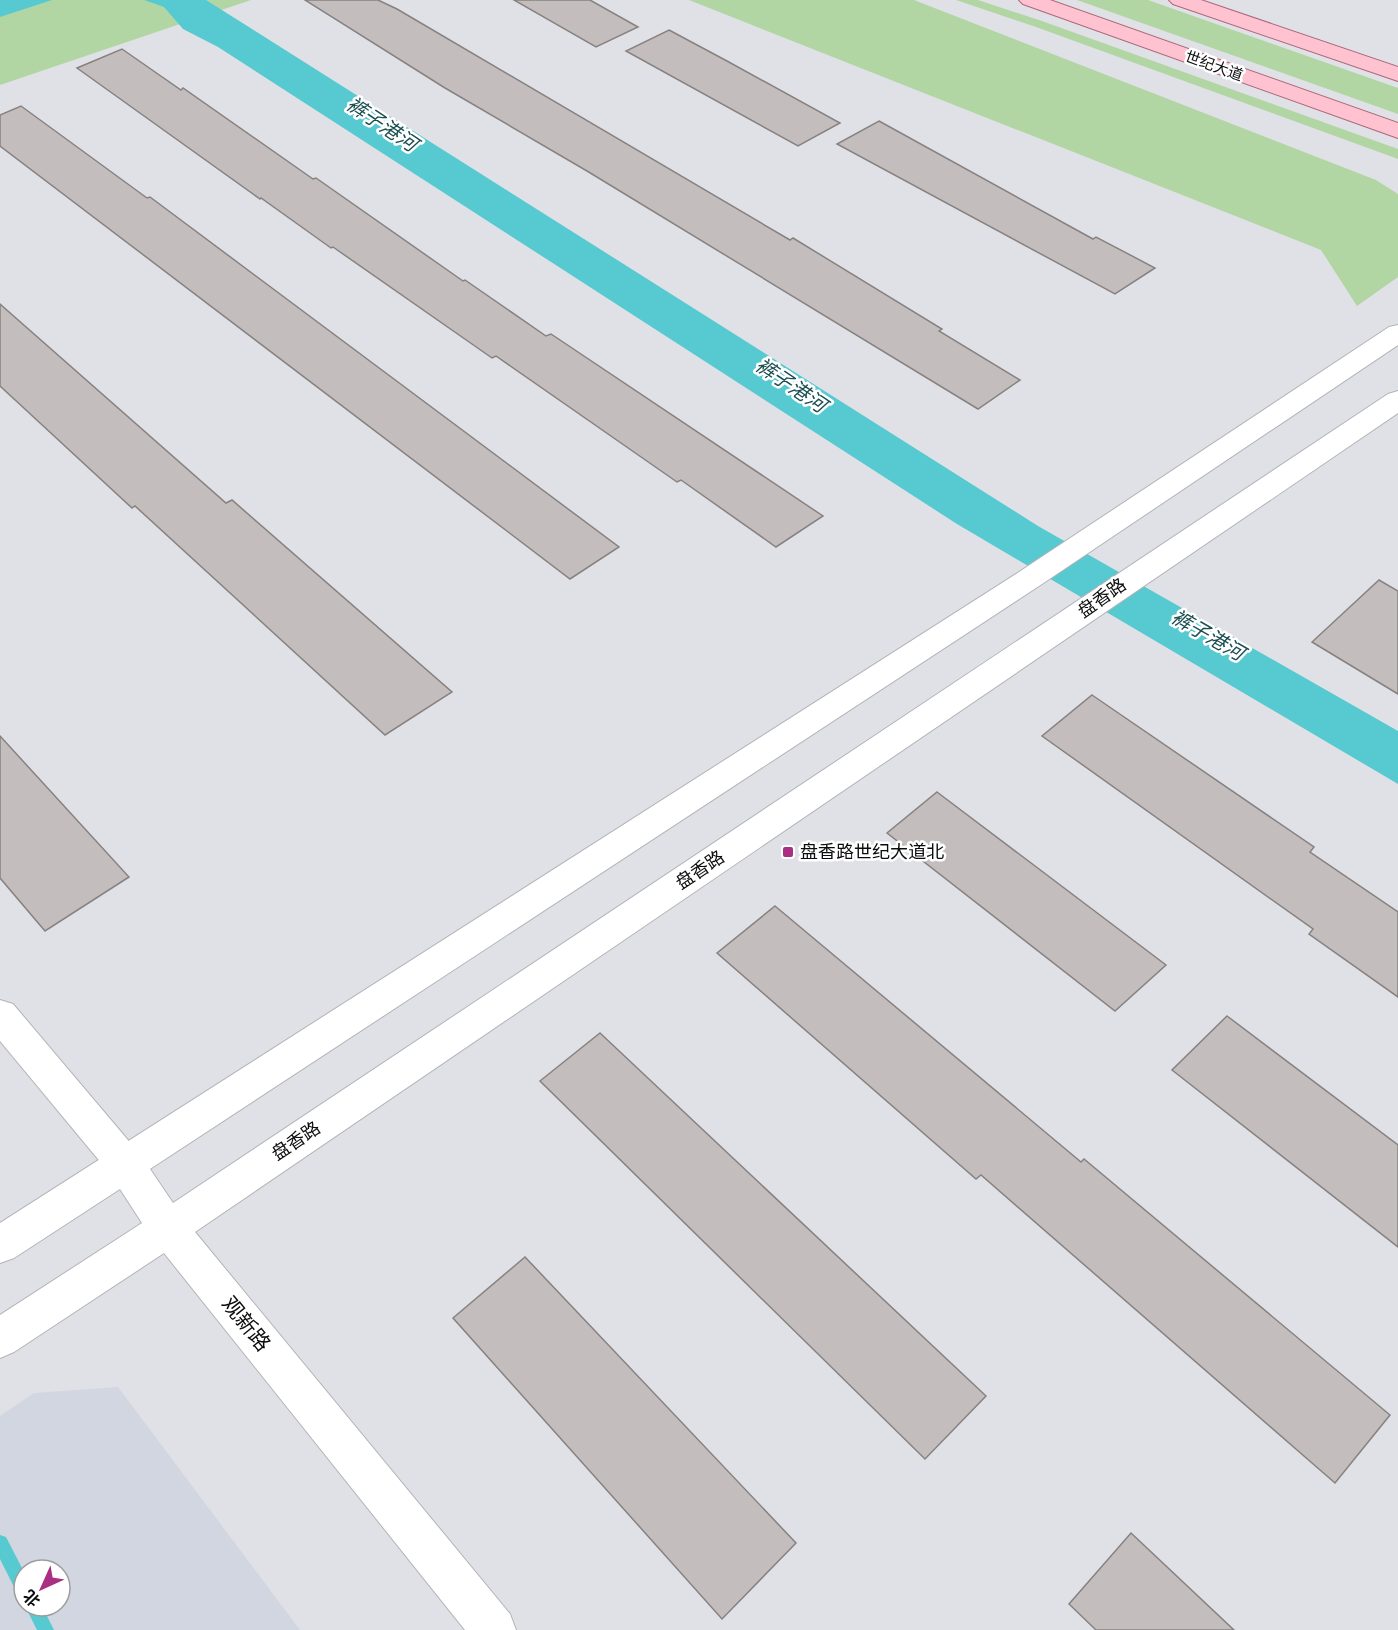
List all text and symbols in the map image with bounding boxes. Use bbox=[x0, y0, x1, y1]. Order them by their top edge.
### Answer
street label: 世纪大道 bbox=[1183, 47, 1245, 84]
water label: 裤子港河 bbox=[343, 93, 425, 158]
water label: 裤子港河 bbox=[752, 354, 834, 419]
street label: 盘香路 bbox=[1074, 574, 1130, 622]
water label: 裤子港河 bbox=[1168, 605, 1252, 667]
place label: 盘香路世纪大道北 bbox=[800, 842, 944, 862]
marker: 盘香路世纪大道北 bbox=[781, 845, 795, 859]
street label: 盘香路 bbox=[672, 847, 728, 893]
street label: 盘香路 bbox=[268, 1118, 324, 1164]
street label: 观新路 bbox=[218, 1292, 275, 1355]
north arrow bbox=[12, 1558, 72, 1618]
text: 北 bbox=[20, 1587, 43, 1610]

